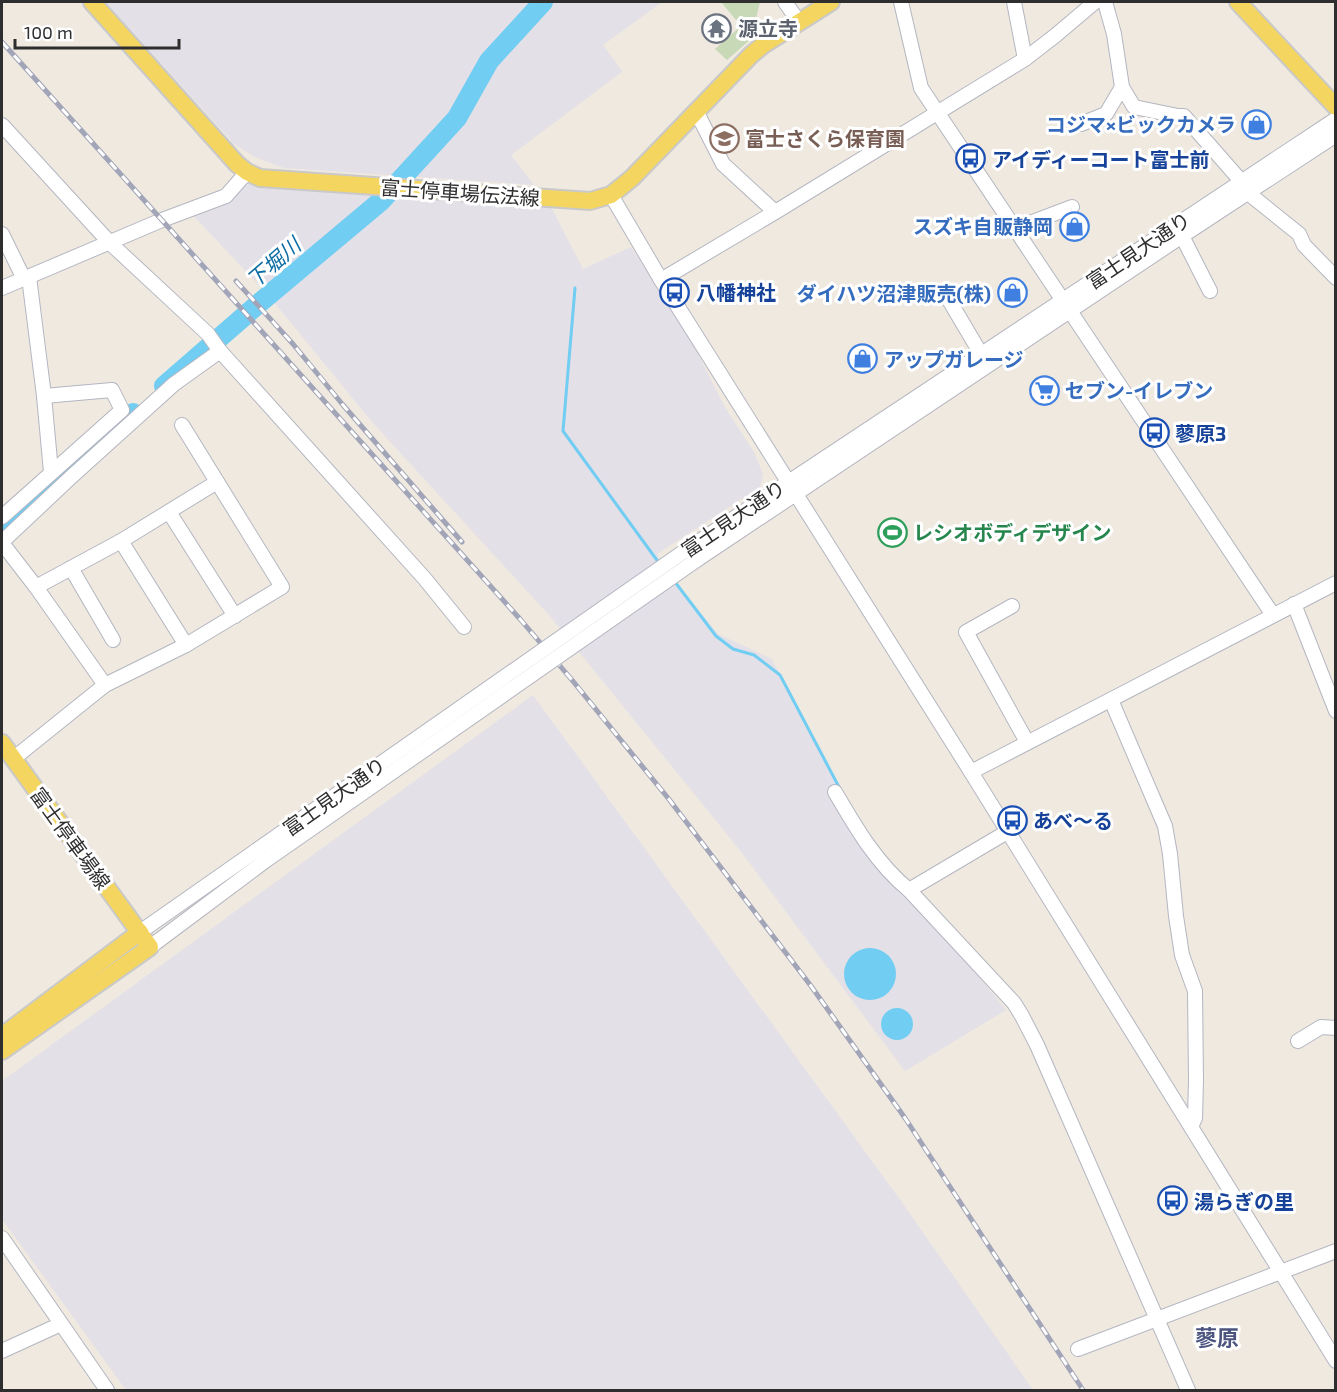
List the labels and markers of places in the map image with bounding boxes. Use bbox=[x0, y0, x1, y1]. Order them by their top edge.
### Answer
temple icon: 源立寺 bbox=[701, 12, 733, 44]
place label: 源立寺 bbox=[738, 16, 798, 40]
shop icon: コジマ×ビックカメラ bbox=[1241, 108, 1273, 140]
place label: コジマ×ビックカメラ bbox=[1046, 112, 1236, 136]
school or university icon: 富士さくら保育園 bbox=[708, 122, 740, 154]
place label: 富士さくら保育園 bbox=[745, 126, 905, 150]
bus stop icon: アイディーコート富士前 bbox=[955, 143, 987, 175]
place label: アイディーコート富士前 bbox=[992, 147, 1210, 171]
shop icon: スズキ自販静岡 bbox=[1058, 210, 1090, 242]
place label: スズキ自販静岡 bbox=[913, 214, 1053, 238]
bus stop icon: 八幡神社 bbox=[659, 276, 691, 308]
shop icon: ダイハツ沼津販売(株) bbox=[996, 277, 1028, 309]
place label: 八幡神社 bbox=[696, 280, 776, 304]
place label: ダイハツ沼津販売(株) bbox=[797, 281, 991, 305]
shop icon: アップガレージ bbox=[847, 343, 879, 375]
place label: アップガレージ bbox=[884, 347, 1024, 371]
supermarket icon: セブン-イレブン bbox=[1028, 374, 1060, 406]
place label: セブン-イレブン bbox=[1065, 378, 1213, 402]
bus stop icon: 蓼原3 bbox=[1138, 417, 1170, 449]
place label: 蓼原3 bbox=[1175, 421, 1226, 445]
sports icon: レシオボディデザイン bbox=[876, 516, 908, 548]
place label: レシオボディデザイン bbox=[913, 520, 1112, 544]
bus stop icon: あべ〜る bbox=[996, 804, 1028, 836]
place label: あべ〜る bbox=[1033, 808, 1113, 832]
bus stop icon: 湯らぎの里 bbox=[1157, 1185, 1189, 1217]
place label: 湯らぎの里 bbox=[1194, 1189, 1294, 1213]

